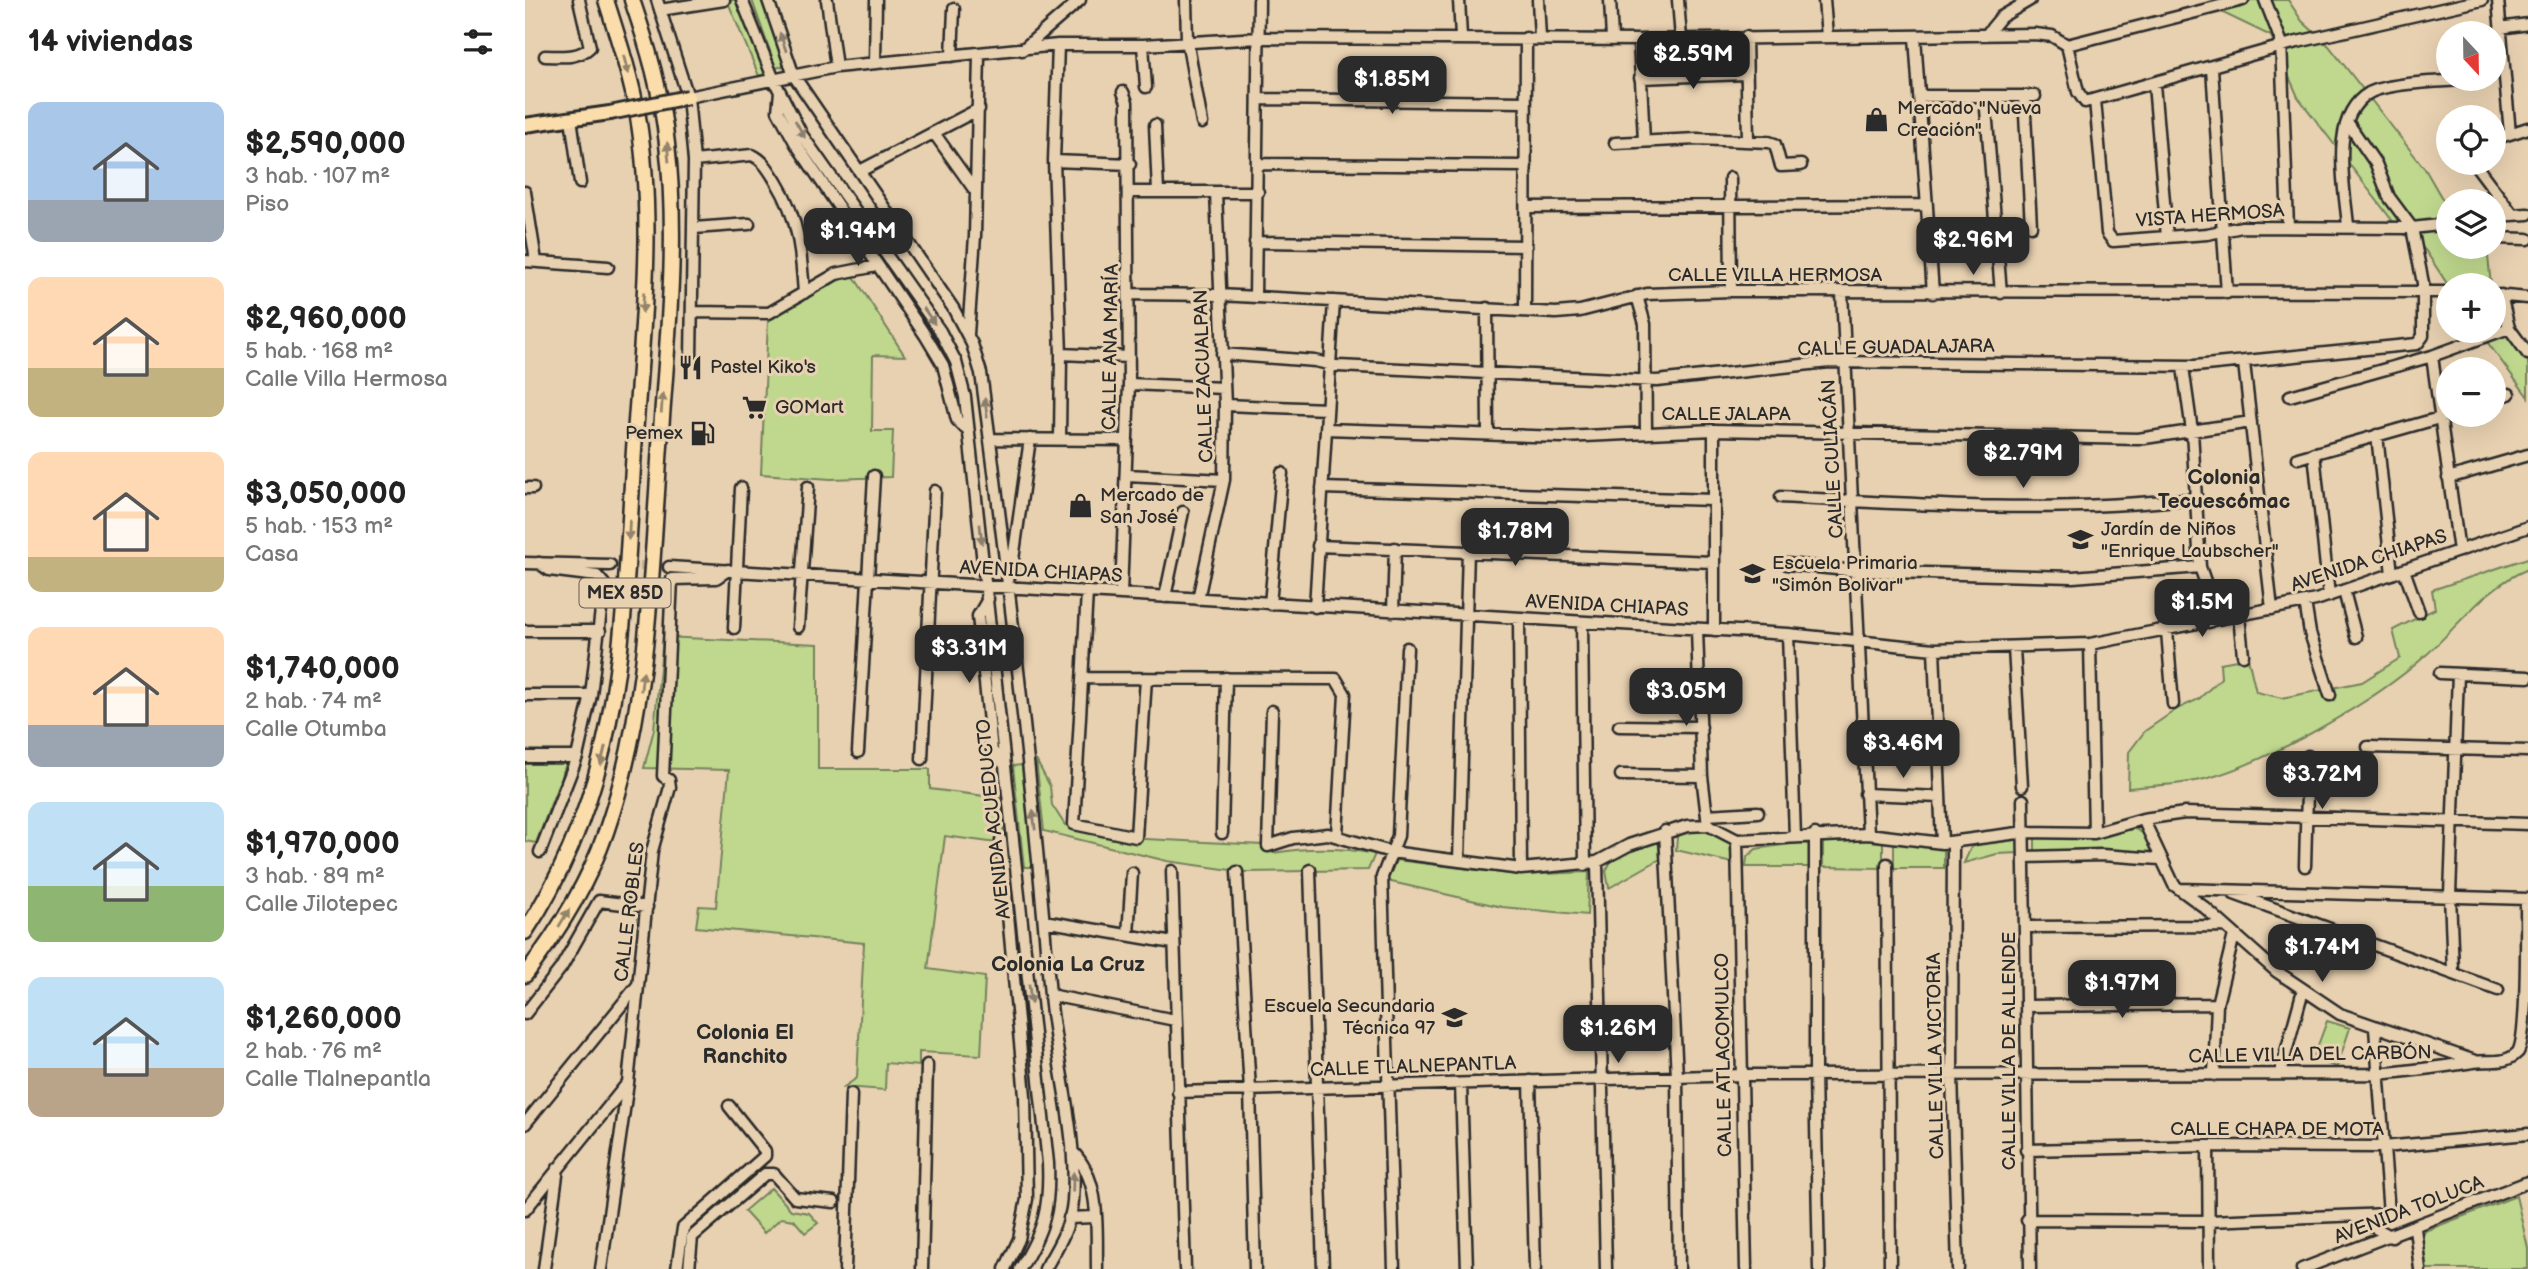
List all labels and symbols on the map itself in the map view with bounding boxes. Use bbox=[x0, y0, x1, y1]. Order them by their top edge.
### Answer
north arrow bbox=[2436, 21, 2506, 91]
one-way arrow bbox=[777, 31, 788, 52]
pin: $2.59M bbox=[1636, 32, 1750, 91]
one-way arrow bbox=[621, 54, 632, 76]
pin: $1.85M bbox=[1335, 57, 1449, 116]
place label: Mercado "Nueva Creación" bbox=[1897, 97, 2042, 142]
shop icon: Mercado "Nueva Creación" bbox=[1863, 105, 1891, 133]
one-way arrow bbox=[794, 120, 806, 139]
one-way arrow bbox=[662, 141, 673, 163]
street label: VISTA HERMOSA bbox=[2135, 199, 2285, 233]
pin: $1.94M bbox=[801, 208, 915, 268]
pin: $2.96M bbox=[1916, 218, 2030, 277]
street label: CALLE ANA MARÍA bbox=[1097, 263, 1124, 430]
street label: CALLE VILLA HERMOSA bbox=[1668, 264, 1882, 287]
street label: CALLE ZACUALPAN bbox=[1189, 289, 1219, 463]
one-way arrow bbox=[637, 292, 648, 314]
one-way arrow bbox=[922, 307, 936, 325]
street label: CALLE GUADALAJARA bbox=[1797, 335, 1995, 361]
restaurant icon: Pastel Kiko's bbox=[676, 353, 704, 381]
place label: Pastel Kiko's bbox=[710, 356, 816, 379]
street label: CALLE CULIACÁN bbox=[1816, 379, 1849, 539]
one-way arrow bbox=[657, 392, 668, 414]
supermarket icon: GOMart bbox=[741, 393, 769, 421]
place label: GOMart bbox=[775, 396, 844, 419]
one-way arrow bbox=[980, 396, 991, 418]
street label: CALLE JALAPA bbox=[1661, 403, 1791, 426]
fuel station icon: Pemex bbox=[689, 419, 717, 447]
place label: Pemex bbox=[625, 422, 683, 445]
pin: $2.79M bbox=[1966, 430, 2080, 490]
district label: Colonia Tecuescómac bbox=[2158, 465, 2290, 514]
place label: Mercado de San José bbox=[1100, 484, 1204, 529]
shop icon: Mercado de San José bbox=[1066, 492, 1094, 520]
pin: $1.78M bbox=[1458, 508, 1572, 568]
place label: Jardín de Niños "Enrique Laubscher" bbox=[2101, 518, 2279, 563]
one-way arrow bbox=[623, 519, 634, 541]
one-way arrow bbox=[975, 524, 986, 546]
street label: AVENIDA CHIAPAS bbox=[2288, 525, 2450, 597]
school or university icon: Jardín de Niños "Enrique Laubscher" bbox=[2067, 526, 2095, 554]
place label: Escuela Primaria "Simón Bolivar" bbox=[1772, 552, 1918, 597]
street label: AVENIDA CHIAPAS bbox=[959, 556, 1123, 588]
school or university icon: Escuela Primaria "Simón Bolivar" bbox=[1738, 560, 1766, 588]
road number: MEX 85D bbox=[580, 578, 671, 608]
pin: $1.5M bbox=[2153, 580, 2251, 639]
street label: AVENIDA CHIAPAS bbox=[1525, 590, 1689, 622]
pin: $3.31M bbox=[912, 626, 1026, 685]
pin: $3.05M bbox=[1629, 668, 1743, 728]
one-way arrow bbox=[636, 670, 647, 692]
street label: AVENIDA ACUEDUCTO bbox=[972, 718, 1016, 920]
pin: $3.46M bbox=[1846, 720, 1960, 780]
one-way arrow bbox=[597, 745, 608, 767]
pin: $3.72M bbox=[2265, 752, 2379, 811]
one-way arrow bbox=[1029, 808, 1040, 830]
street label: CALLE ROBLES bbox=[610, 841, 650, 983]
one-way arrow bbox=[557, 909, 570, 928]
pin: $1.74M bbox=[2265, 925, 2379, 984]
street label: CALLE VILLA DE ALLENDE bbox=[1998, 932, 2021, 1170]
district label: Colonia La Cruz bbox=[991, 952, 1145, 977]
street label: CALLE VILLA VICTORIA bbox=[1923, 952, 1949, 1159]
street label: CALLE ATLACOMULCO bbox=[1711, 953, 1737, 1157]
pin: $1.97M bbox=[2065, 960, 2179, 1020]
one-way arrow bbox=[1025, 983, 1036, 1005]
place label: Escuela Secundaria Técnica 97 bbox=[1264, 995, 1436, 1040]
school or university icon: Escuela Secundaria Técnica 97 bbox=[1441, 1003, 1469, 1031]
pin: $1.26M bbox=[1561, 1006, 1675, 1065]
district label: Colonia El Ranchito bbox=[696, 1020, 794, 1069]
street label: CALLE VILLA DEL CARBÓN bbox=[2188, 1040, 2432, 1069]
street label: CALLE TLALNEPANTLA bbox=[1310, 1052, 1517, 1082]
street label: CALLE CHAPA DE MOTA bbox=[2170, 1118, 2384, 1141]
one-way arrow bbox=[1067, 1171, 1079, 1193]
street label: AVENIDA TOLUCA bbox=[2331, 1171, 2487, 1249]

